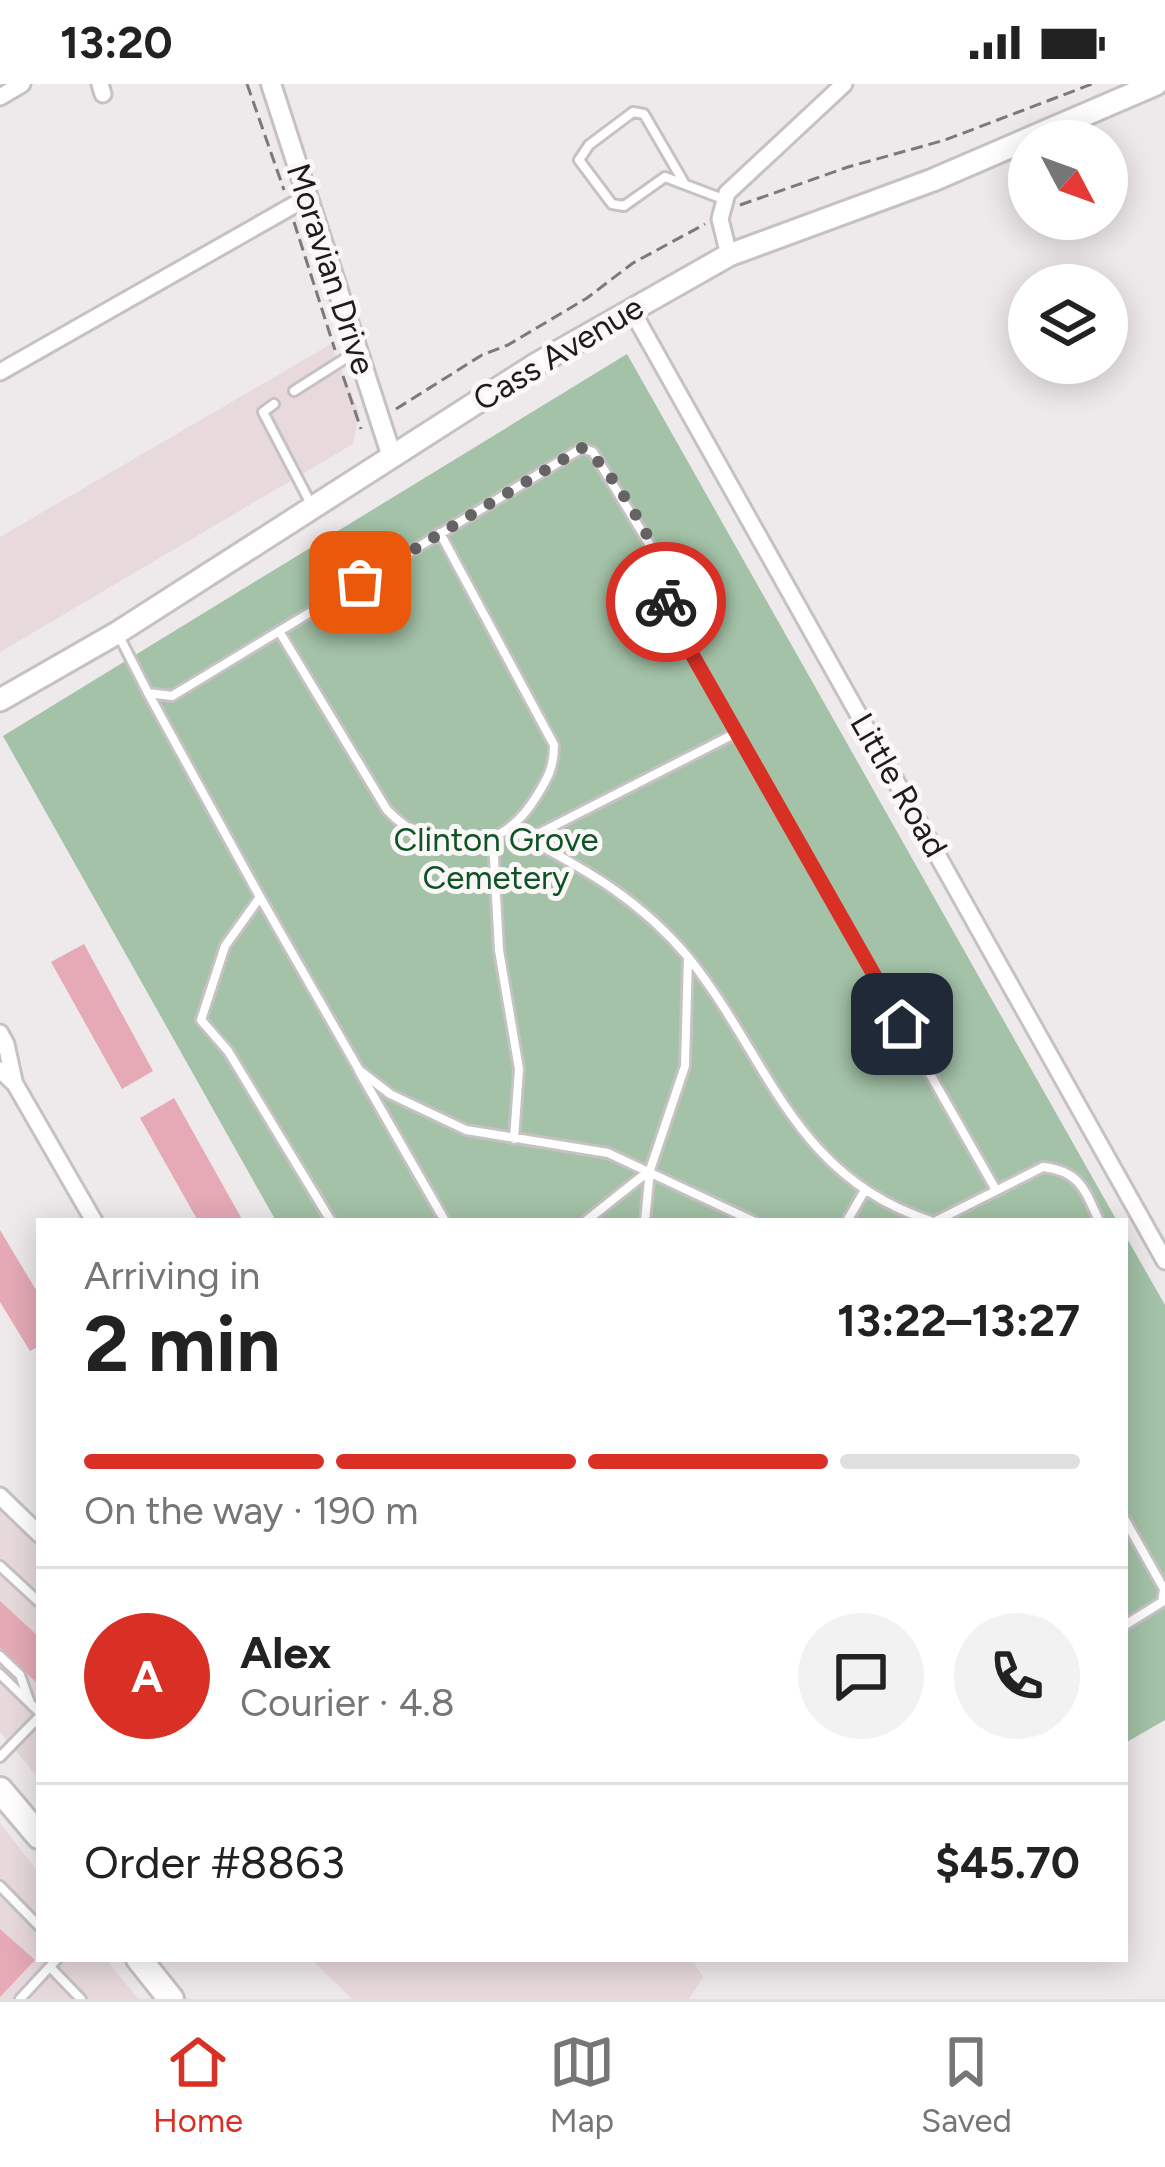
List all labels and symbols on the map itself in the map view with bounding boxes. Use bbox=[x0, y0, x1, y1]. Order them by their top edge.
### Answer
north arrow bbox=[1008, 120, 1128, 240]
street label: Moravian Drive bbox=[279, 159, 383, 379]
street label: Cass Avenue bbox=[466, 287, 650, 419]
pin bbox=[309, 531, 411, 633]
courier bbox=[606, 542, 726, 662]
street label: Little Road bbox=[842, 706, 956, 864]
park label: Clinton Grove Cemetery bbox=[394, 820, 598, 897]
pin bbox=[851, 973, 953, 1075]

